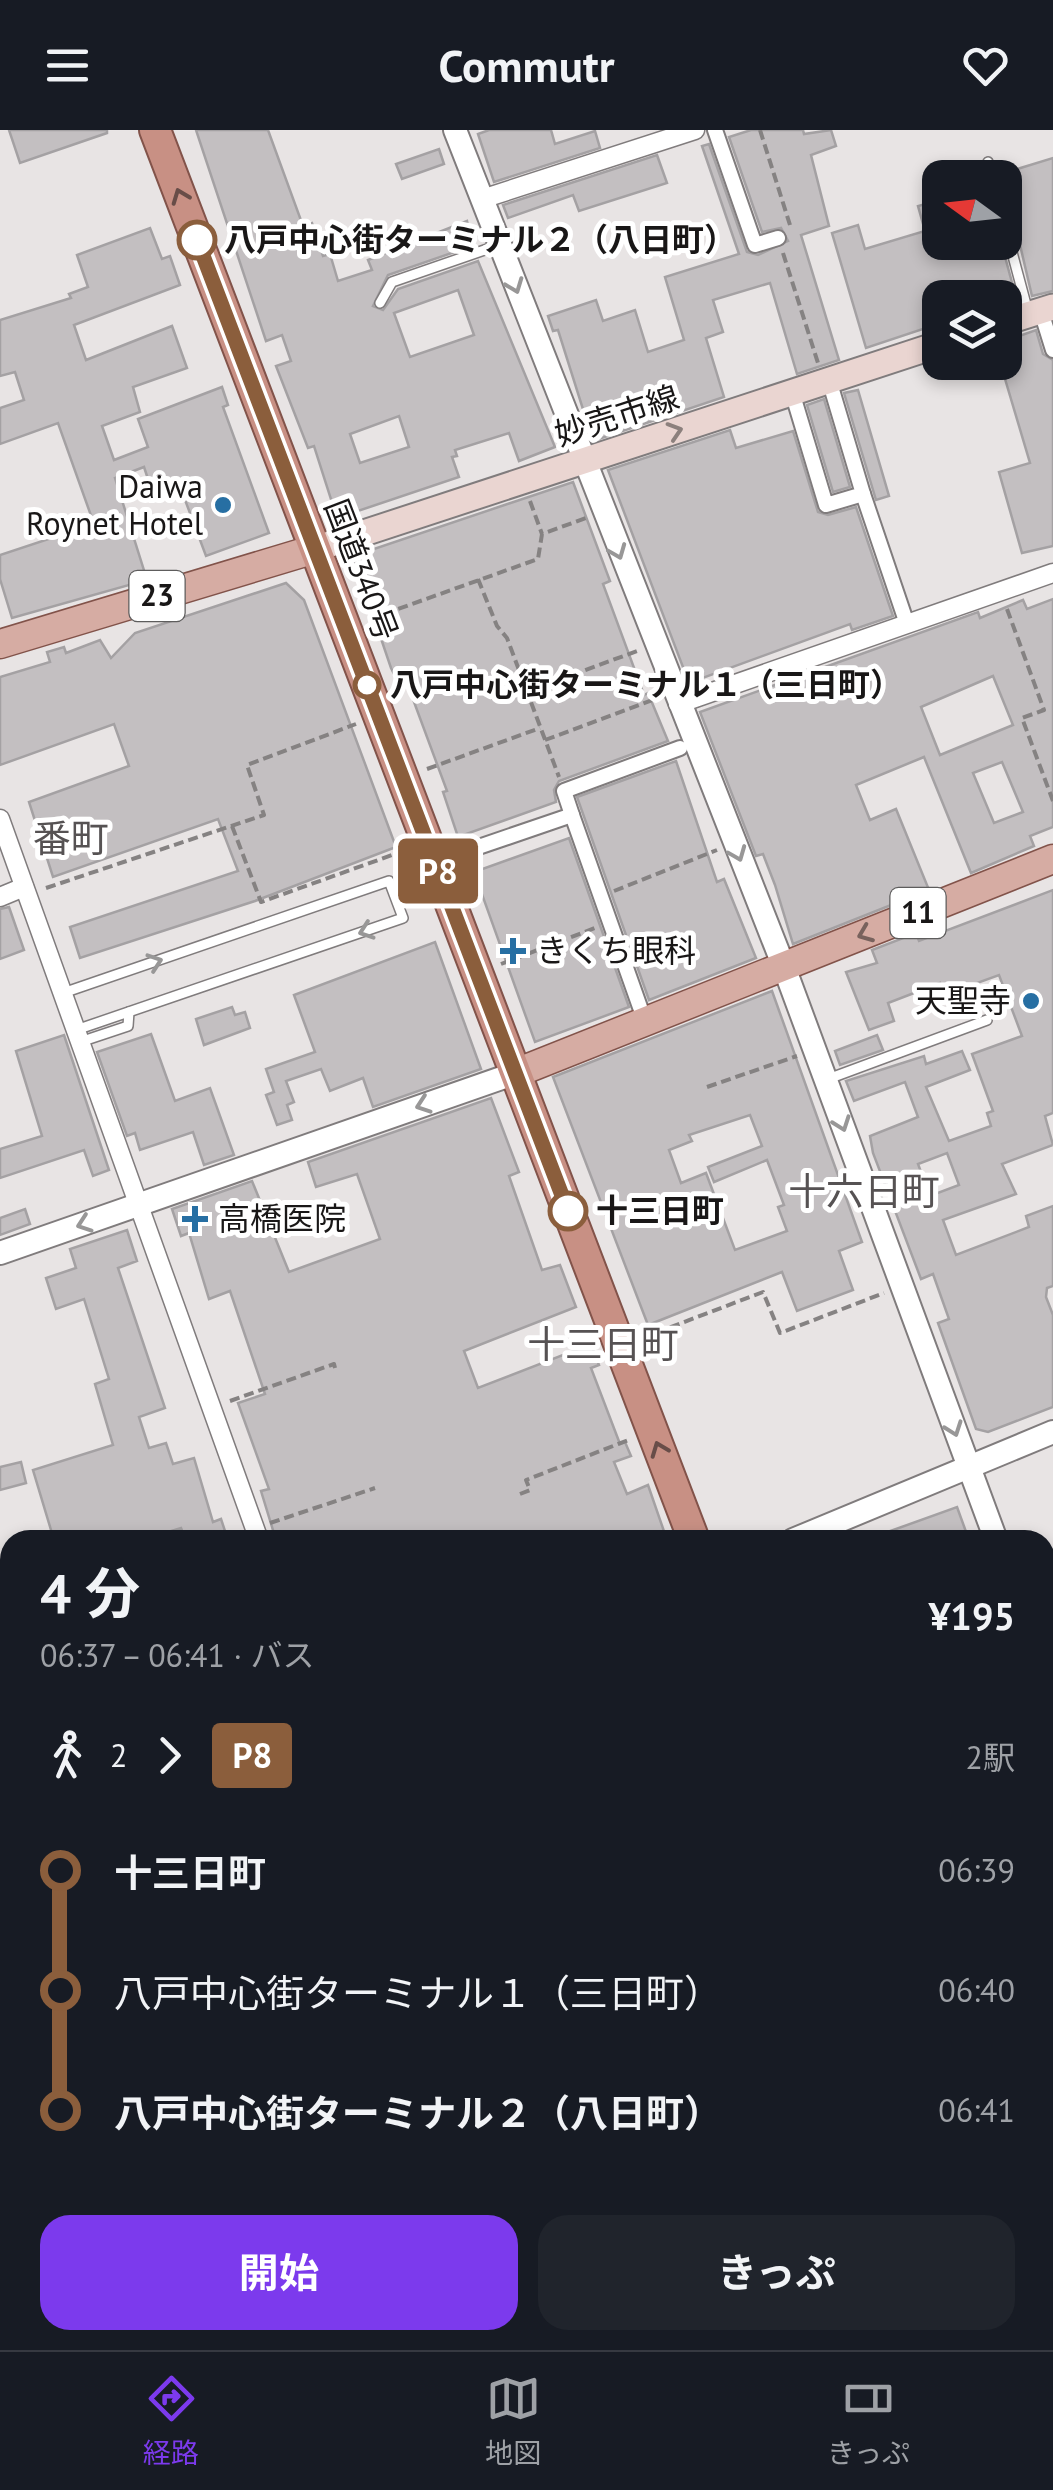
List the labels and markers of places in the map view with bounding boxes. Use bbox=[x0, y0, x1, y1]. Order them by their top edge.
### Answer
place label: 八戸中心街ターミナル２（八日町） bbox=[224, 218, 736, 260]
marker: 八戸中心街ターミナル２（八日町） bbox=[178, 221, 216, 259]
place label: Daiwa Roynet Hotel bbox=[26, 465, 204, 544]
marker: Daiwa Roynet Hotel bbox=[212, 494, 234, 516]
place label: 八戸中心街ターミナル１（三日町） bbox=[390, 663, 902, 705]
marker: 八戸中心街ターミナル１（三日町） bbox=[354, 672, 380, 698]
place label: きくち眼科 bbox=[536, 929, 696, 971]
marker: きくち眼科 bbox=[500, 938, 526, 964]
place label: 天聖寺 bbox=[915, 979, 1011, 1021]
marker: 天聖寺 bbox=[1020, 990, 1042, 1012]
place label: 十三日町 bbox=[596, 1189, 724, 1231]
marker: 十三日町 bbox=[549, 1192, 587, 1230]
place label: 高橋医院 bbox=[218, 1197, 346, 1239]
marker: 高橋医院 bbox=[182, 1206, 208, 1232]

